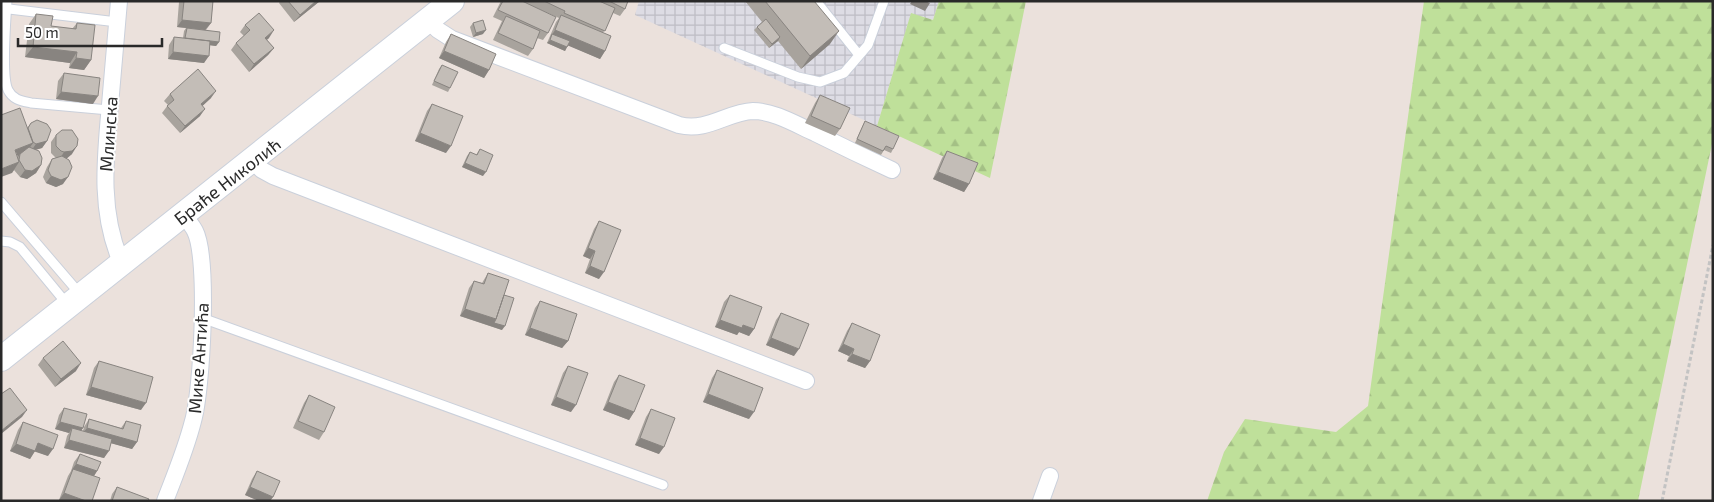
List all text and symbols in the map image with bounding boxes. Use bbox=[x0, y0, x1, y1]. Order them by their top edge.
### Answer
scale bar bbox=[18, 15, 161, 47]
text: 50 m bbox=[25, 23, 59, 41]
street label: Млинска bbox=[94, 96, 122, 172]
street label: Браће Николић bbox=[169, 133, 285, 229]
street label: Мике Антића bbox=[183, 302, 213, 414]

